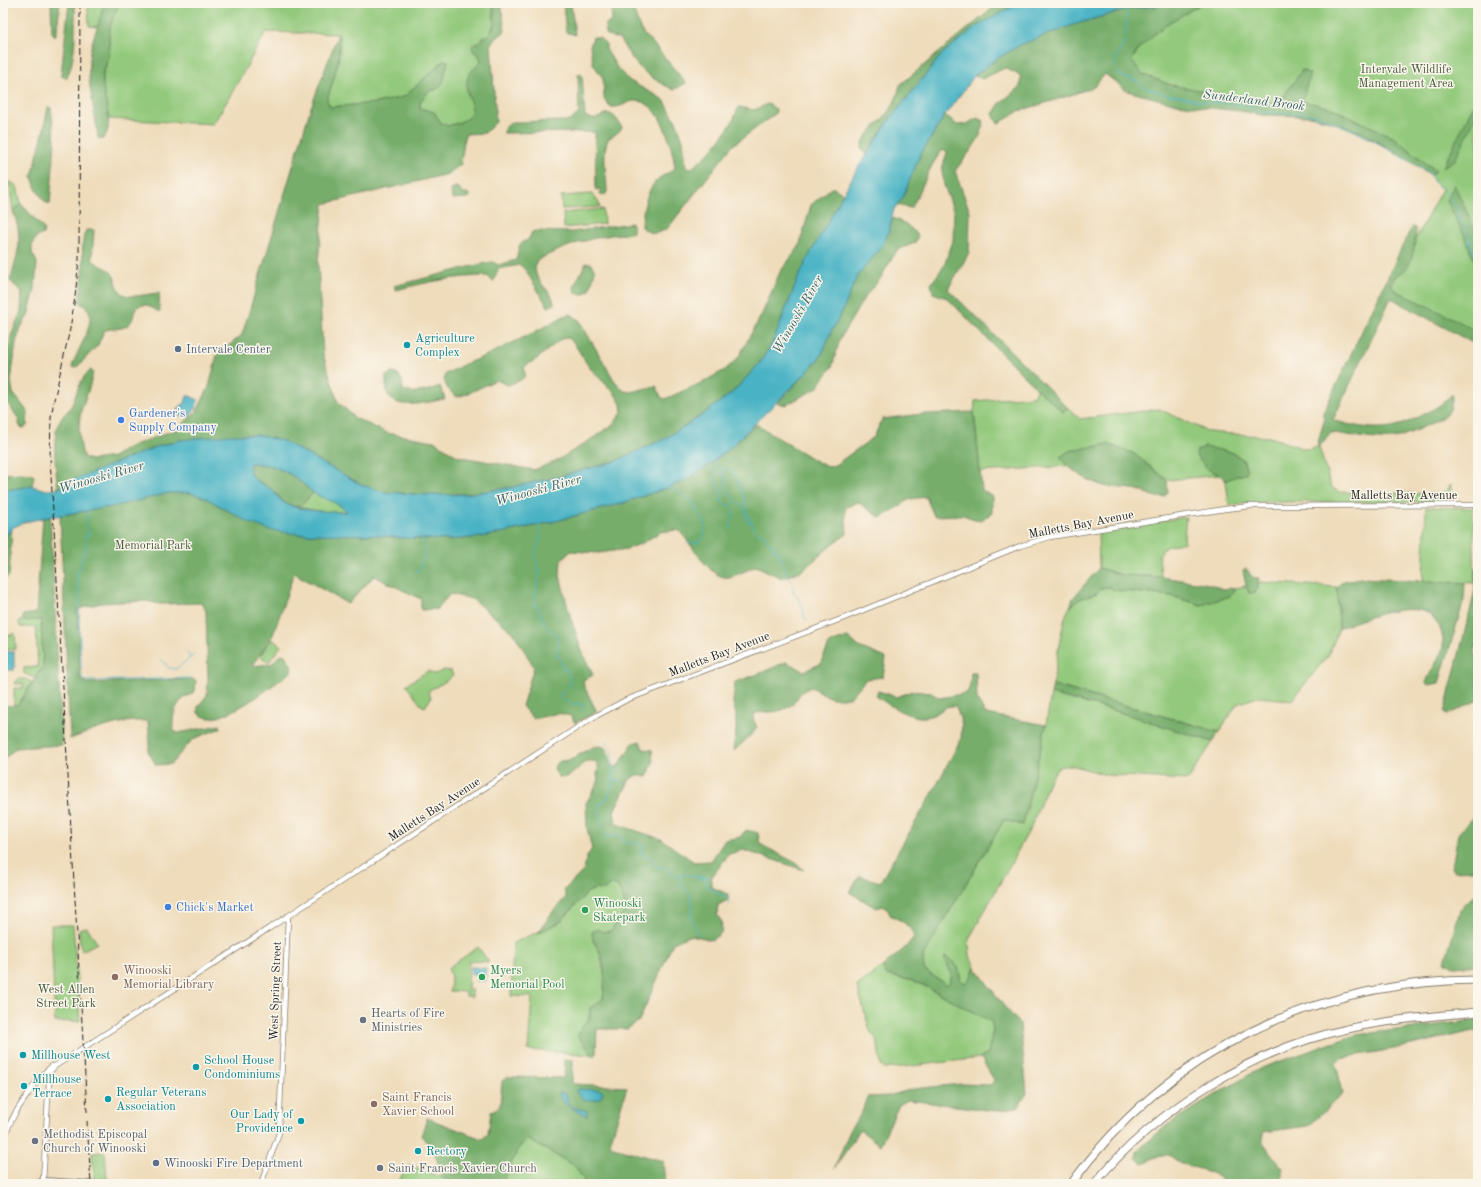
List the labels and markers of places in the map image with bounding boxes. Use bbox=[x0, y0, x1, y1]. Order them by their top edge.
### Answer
place label: Agriculture Complex bbox=[415, 333, 475, 359]
marker: Agriculture Complex bbox=[402, 340, 412, 350]
marker: Intervale Center bbox=[173, 344, 183, 354]
place label: Intervale Center bbox=[186, 344, 271, 356]
place label: Gardener's Supply Company bbox=[129, 408, 217, 434]
marker: Gardener's Supply Company bbox=[116, 415, 126, 425]
place label: Winooski Skatepark bbox=[593, 898, 646, 924]
marker: Chick's Market bbox=[163, 902, 173, 912]
place label: Chick's Market bbox=[176, 902, 254, 914]
marker: Winooski Skatepark bbox=[580, 905, 590, 915]
place label: Winooski Memorial Library bbox=[123, 965, 215, 991]
place label: Myers Memorial Pool bbox=[490, 965, 564, 991]
marker: Winooski Memorial Library bbox=[110, 972, 120, 982]
marker: Myers Memorial Pool bbox=[477, 972, 487, 982]
place label: Hearts of Fire Ministries bbox=[371, 1008, 445, 1034]
marker: Hearts of Fire Ministries bbox=[358, 1015, 368, 1025]
marker: Millhouse West bbox=[18, 1050, 28, 1060]
place label: Millhouse West bbox=[31, 1050, 110, 1062]
place label: School House Condominiums bbox=[204, 1055, 280, 1081]
marker: School House Condominiums bbox=[191, 1062, 201, 1072]
place label: Millhouse Terrace bbox=[32, 1074, 82, 1100]
marker: Millhouse Terrace bbox=[19, 1081, 29, 1091]
place label: Regular Veterans Association bbox=[116, 1087, 206, 1113]
place label: Saint Francis Xavier School bbox=[382, 1092, 454, 1118]
marker: Regular Veterans Association bbox=[103, 1094, 113, 1104]
marker: Saint Francis Xavier School bbox=[369, 1099, 379, 1109]
place label: Our Lady of Providence bbox=[230, 1109, 294, 1135]
marker: Our Lady of Providence bbox=[296, 1116, 306, 1126]
place label: Methodist Episcopal Church of Winooski bbox=[43, 1129, 147, 1155]
marker: Methodist Episcopal Church of Winooski bbox=[30, 1136, 40, 1146]
marker: Rectory bbox=[413, 1146, 423, 1156]
place label: Rectory bbox=[426, 1146, 467, 1158]
marker: Winooski Fire Department bbox=[151, 1158, 161, 1168]
place label: Winooski Fire Department bbox=[164, 1158, 303, 1170]
marker: Saint Francis Xavier Church bbox=[375, 1163, 385, 1173]
place label: Saint Francis Xavier Church bbox=[388, 1163, 537, 1175]

